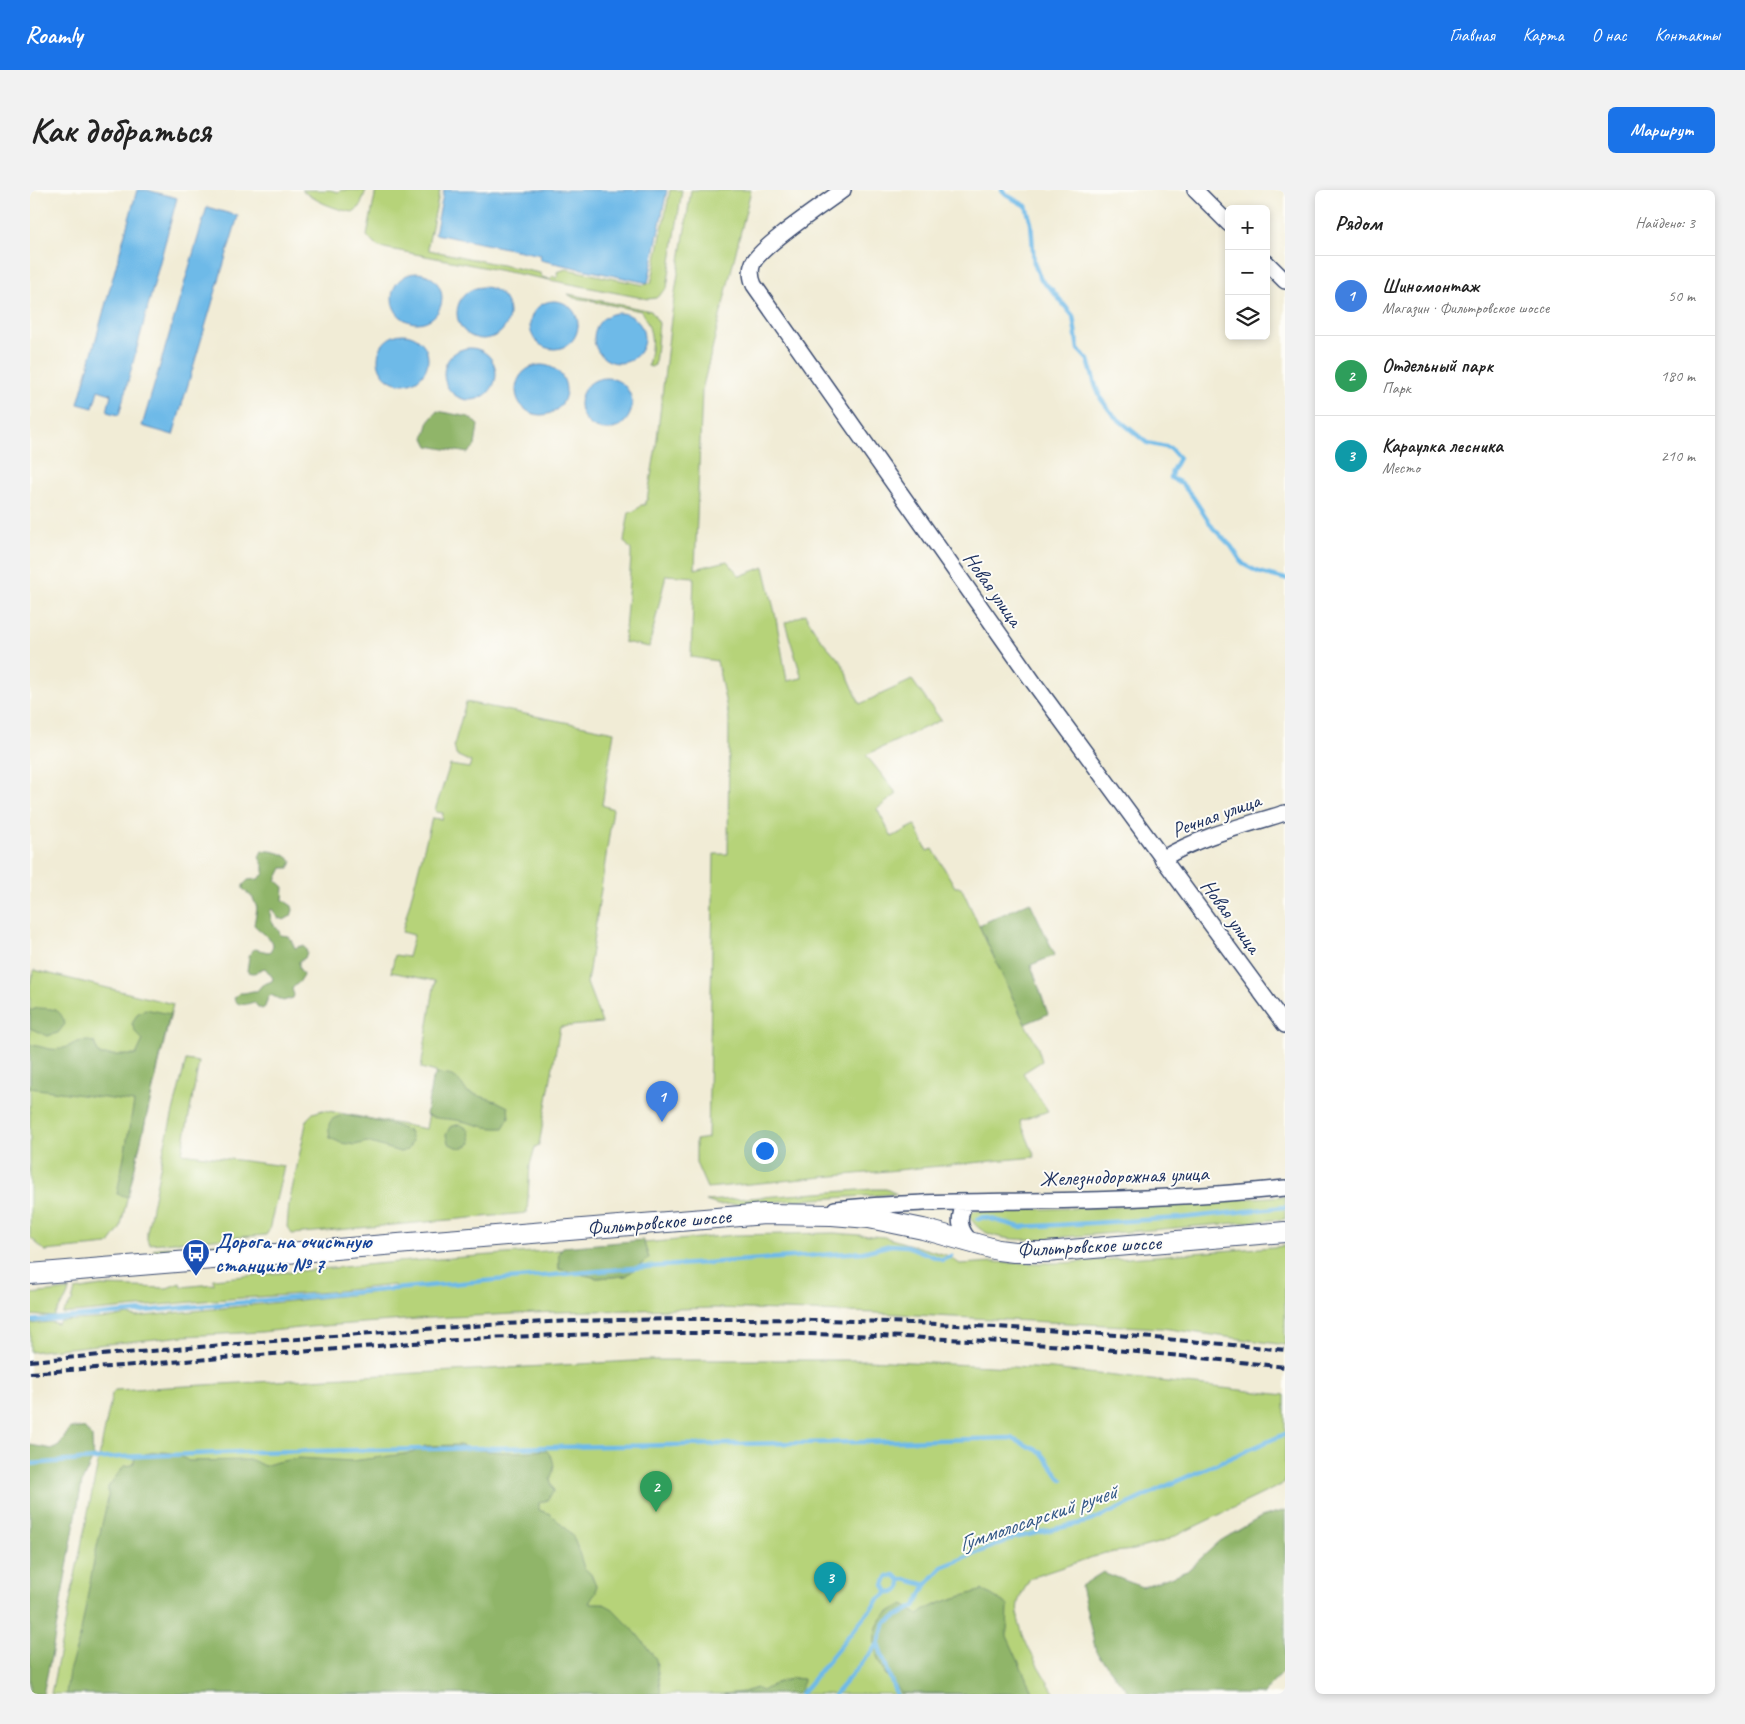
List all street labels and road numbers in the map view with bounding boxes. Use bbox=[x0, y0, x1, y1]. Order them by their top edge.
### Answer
street label: Новая улица bbox=[958, 546, 1030, 634]
street label: Речная улица bbox=[1168, 786, 1266, 843]
street label: Новая улица bbox=[1195, 874, 1268, 960]
street label: Железнодорожная улица bbox=[1039, 1160, 1211, 1192]
street label: Фильтровское шоссе bbox=[586, 1203, 733, 1241]
street label: Фильтровское шоссе bbox=[1016, 1229, 1163, 1263]

